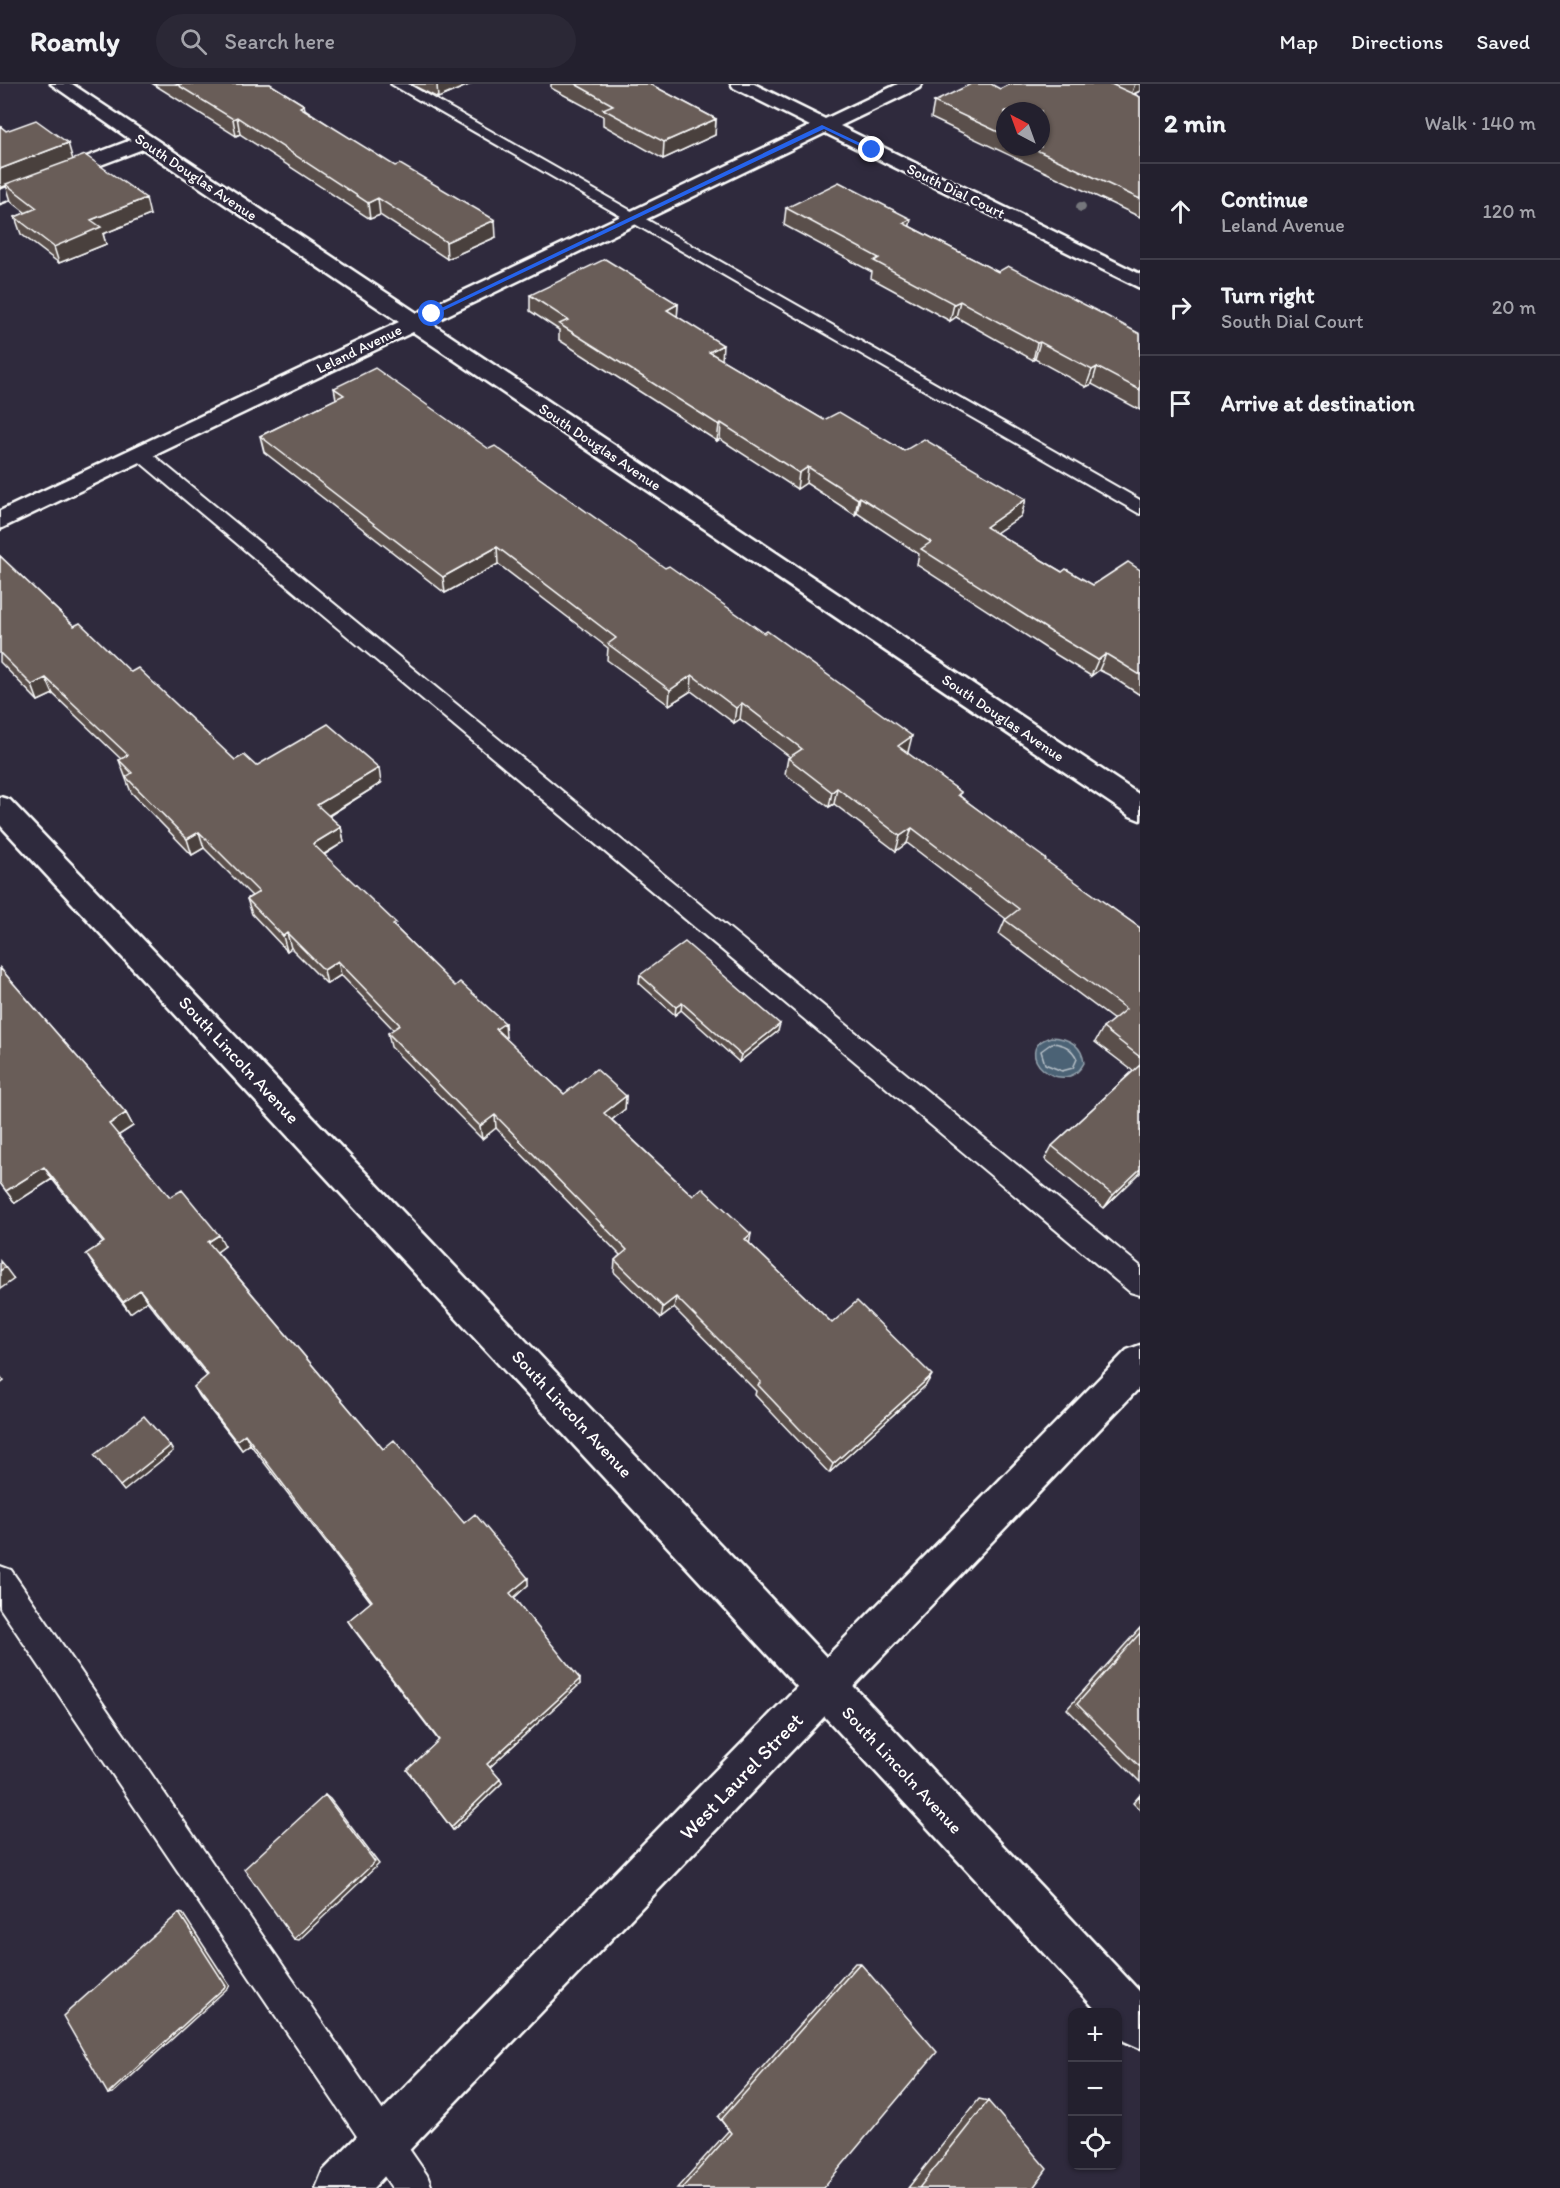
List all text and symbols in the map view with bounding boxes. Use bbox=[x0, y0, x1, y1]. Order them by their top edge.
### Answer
search box bbox=[156, 14, 576, 68]
text: Roamly bbox=[30, 24, 120, 58]
icon: search bbox=[177, 25, 210, 58]
text: Search here bbox=[225, 28, 335, 55]
text: Map bbox=[1280, 29, 1318, 54]
text: Directions bbox=[1351, 29, 1443, 54]
text: Saved bbox=[1476, 29, 1530, 54]
north arrow bbox=[996, 102, 1050, 156]
text: 2 min bbox=[1164, 107, 1226, 139]
text: Walk · 140 m bbox=[1425, 111, 1536, 135]
street label: South Douglas Avenue bbox=[132, 129, 260, 225]
route end bbox=[858, 136, 884, 162]
street label: South Dial Court bbox=[904, 159, 1008, 223]
text: Continue bbox=[1221, 186, 1308, 213]
icon: ahead bbox=[1164, 195, 1197, 228]
text: 120 m bbox=[1483, 199, 1536, 223]
text: Leland Avenue bbox=[1221, 213, 1345, 237]
text: Turn right bbox=[1221, 282, 1315, 309]
icon: right bbox=[1164, 291, 1197, 324]
text: 20 m bbox=[1492, 295, 1536, 319]
route start bbox=[418, 300, 444, 326]
text: South Dial Court bbox=[1221, 309, 1364, 333]
street label: Leland Avenue bbox=[313, 321, 405, 377]
icon: arrive bbox=[1164, 387, 1197, 420]
text: Arrive at destination bbox=[1221, 390, 1415, 417]
street label: South Douglas Avenue bbox=[536, 399, 664, 495]
street label: South Douglas Avenue bbox=[939, 670, 1067, 766]
street label: South Lincoln Avenue bbox=[174, 992, 304, 1128]
street label: South Lincoln Avenue bbox=[507, 1346, 637, 1482]
street label: South Lincoln Avenue bbox=[837, 1702, 967, 1838]
street label: West Laurel Street bbox=[674, 1707, 808, 1845]
map controls bbox=[1068, 2008, 1122, 2170]
button: + bbox=[1068, 2008, 1122, 2062]
button: − bbox=[1068, 2062, 1122, 2116]
button: locate bbox=[1068, 2116, 1122, 2170]

